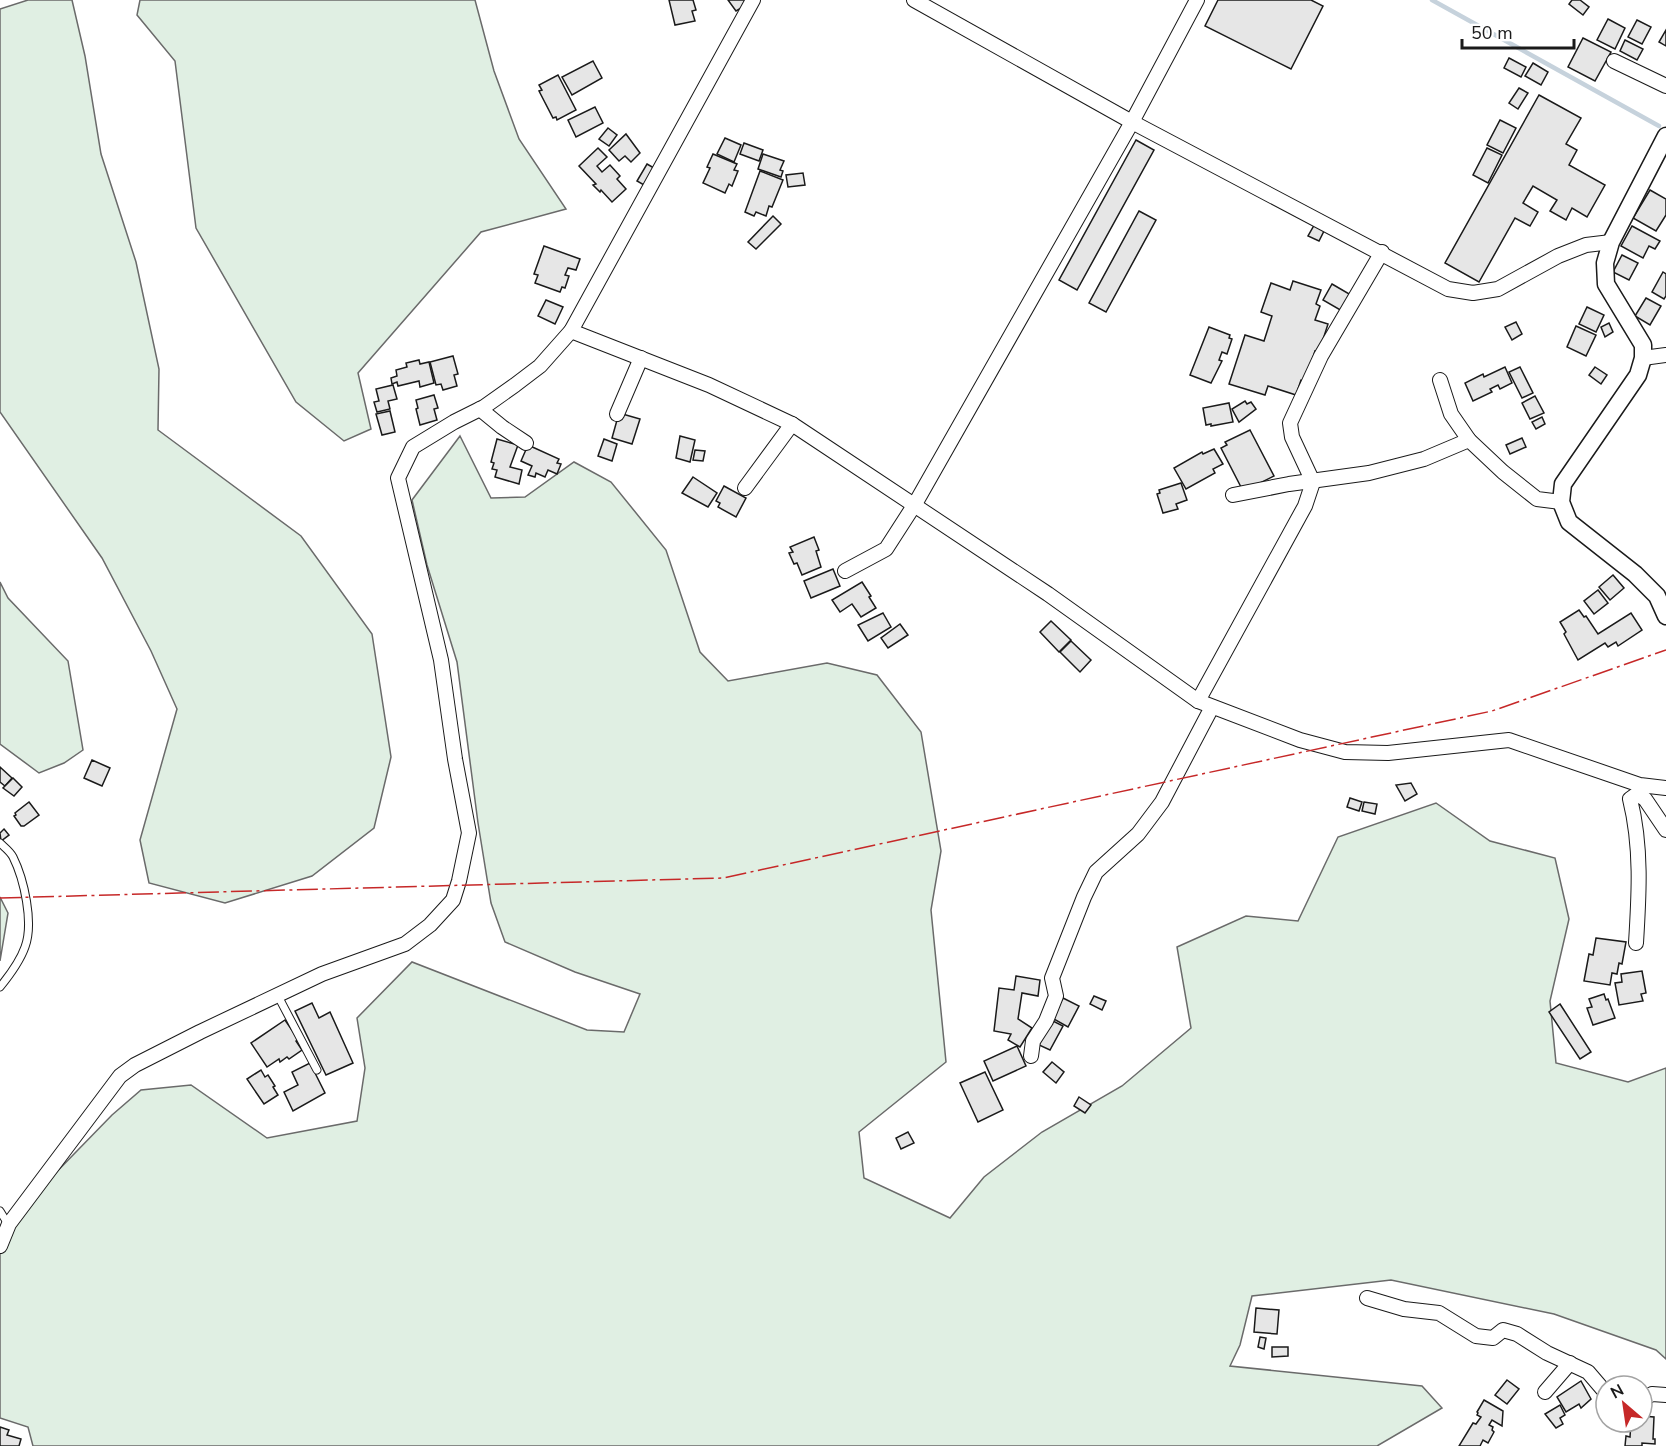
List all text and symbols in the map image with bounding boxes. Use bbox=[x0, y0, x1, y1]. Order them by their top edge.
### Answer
scale bar bbox=[1462, 12, 1574, 50]
text: 50 m bbox=[1471, 21, 1513, 45]
north arrow bbox=[1594, 1374, 1654, 1434]
text: N bbox=[1607, 1379, 1628, 1404]

